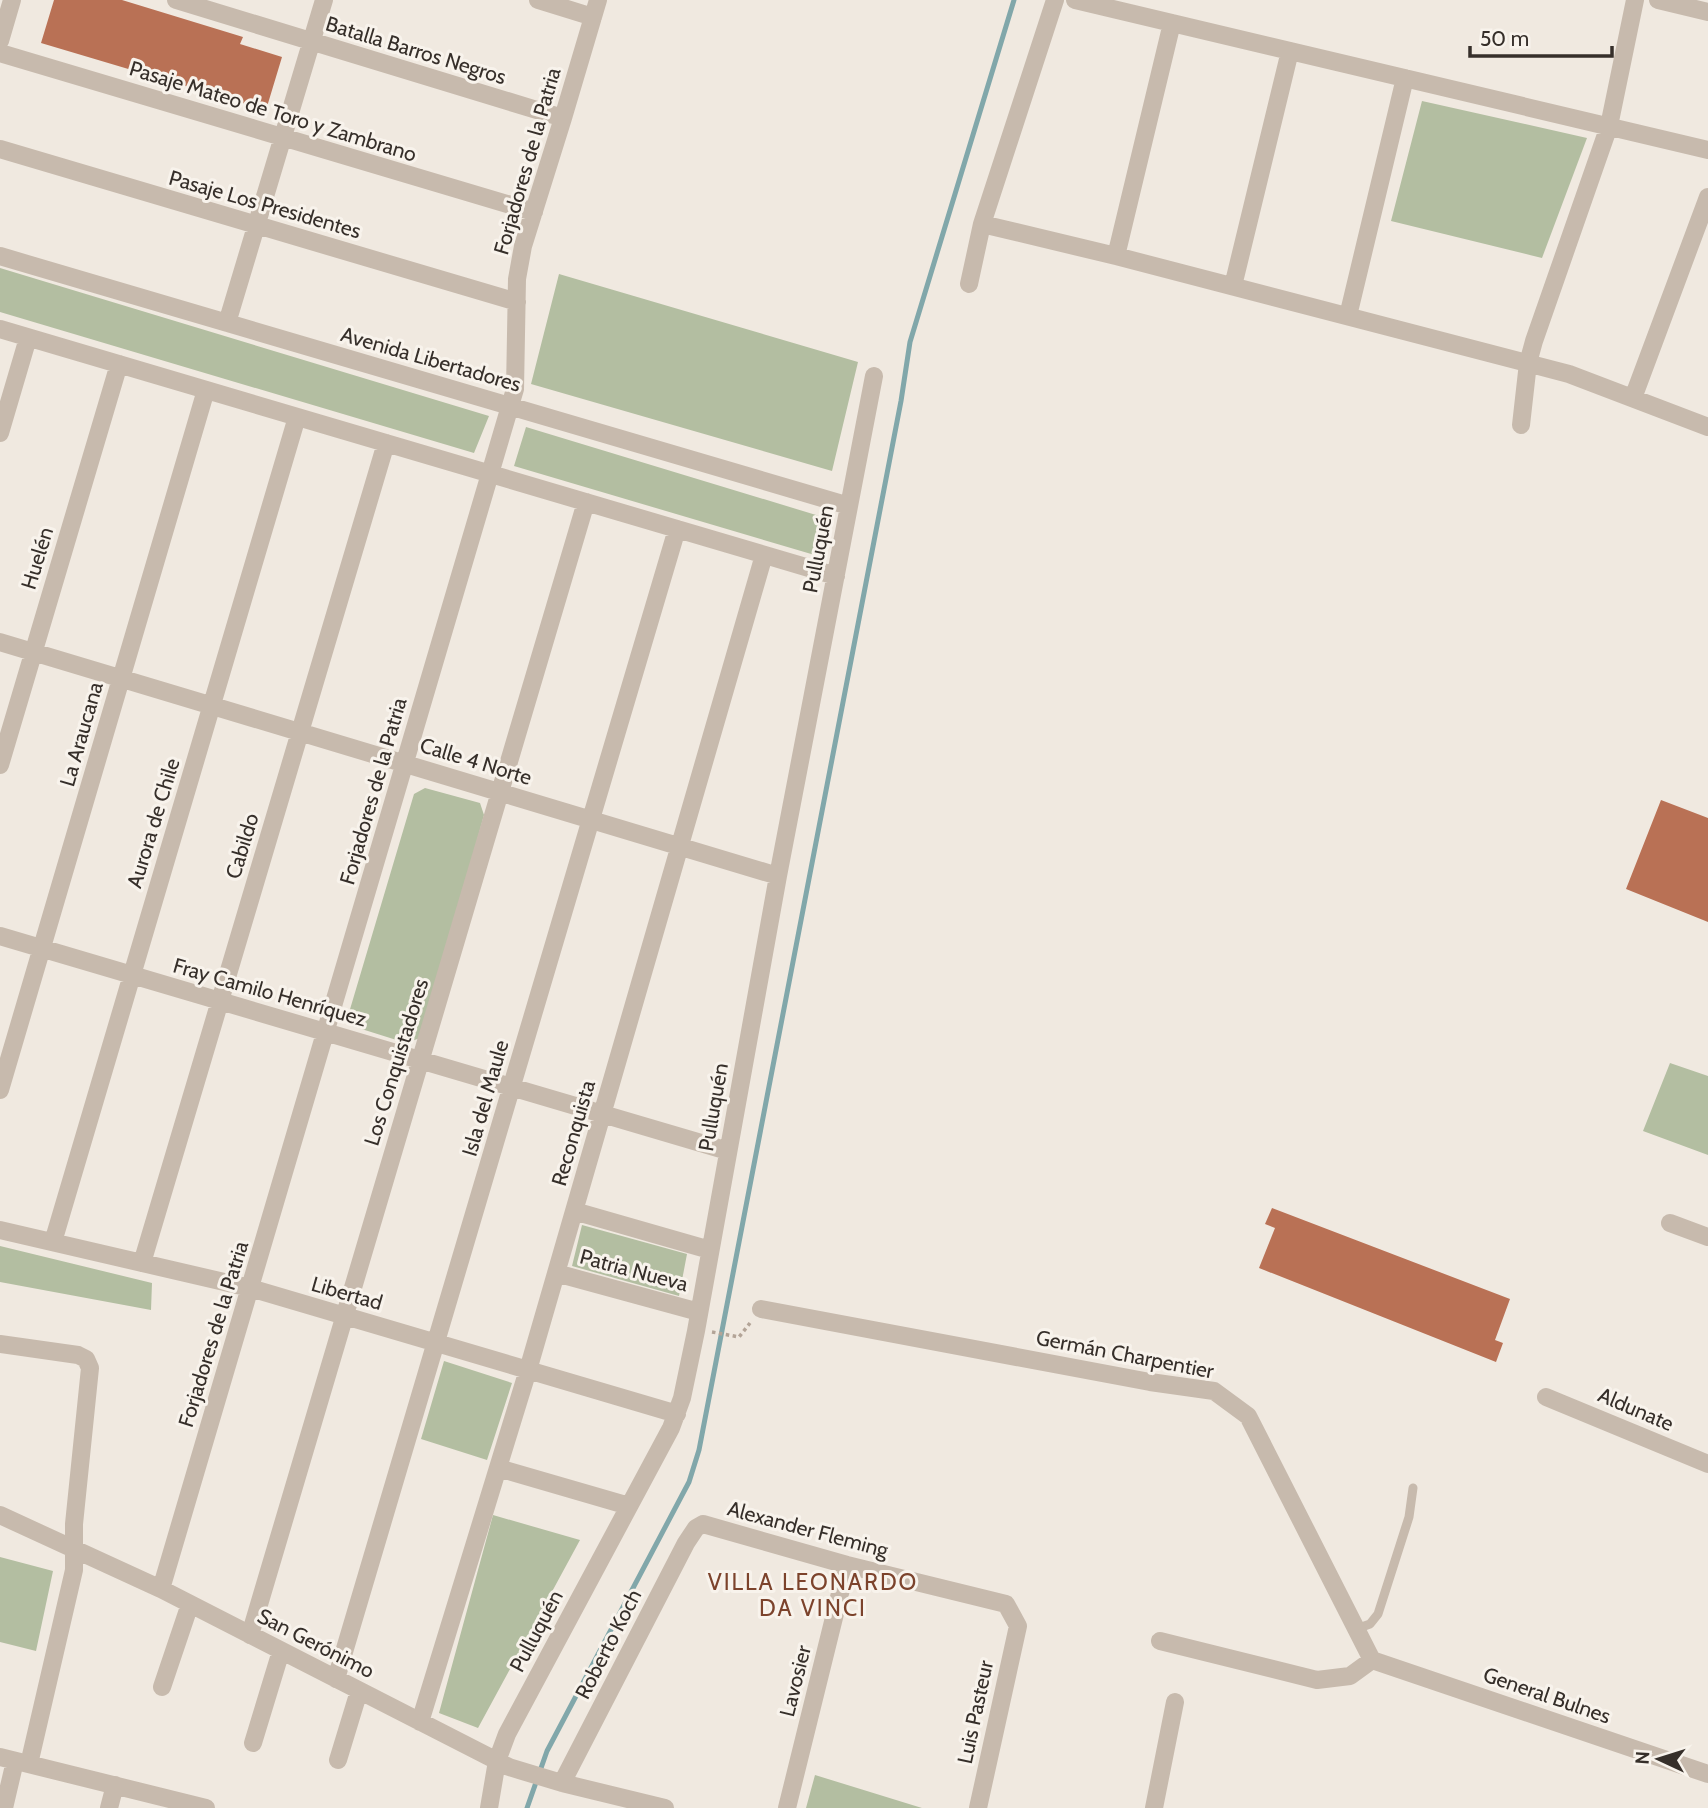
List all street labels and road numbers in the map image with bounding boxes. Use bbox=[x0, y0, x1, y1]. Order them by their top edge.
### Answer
street label: Batalla Barros Negros bbox=[323, 11, 509, 89]
street label: Pasaje Mateo de Toro y Zambrano bbox=[126, 55, 420, 168]
street label: Forjadores de la Patria bbox=[488, 65, 567, 258]
street label: Pasaje Los Presidentes bbox=[166, 165, 364, 244]
street label: Avenida Libertadores bbox=[338, 321, 524, 397]
street label: Pulluquén bbox=[797, 503, 839, 595]
street label: Huelén bbox=[16, 524, 58, 592]
street label: La Araucana bbox=[54, 679, 108, 789]
street label: Forjadores de la Patria bbox=[334, 695, 413, 888]
street label: Calle 4 Norte bbox=[417, 732, 535, 790]
street label: Aurora de Chile bbox=[121, 755, 185, 891]
street label: Cabildo bbox=[220, 810, 264, 882]
street label: Fray Camilo Henríquez bbox=[170, 952, 370, 1032]
street label: Los Conquistadores bbox=[359, 975, 433, 1148]
street label: Isla del Maule bbox=[457, 1037, 514, 1159]
street label: Pulluquén bbox=[693, 1061, 733, 1153]
street label: Reconquista bbox=[546, 1077, 600, 1189]
street label: Forjadores de la Patria bbox=[173, 1238, 254, 1430]
street label: Patria Nueva bbox=[577, 1244, 691, 1296]
street label: Libertad bbox=[309, 1271, 385, 1315]
street label: Germán Charpentier bbox=[1034, 1325, 1216, 1384]
street label: Aldunate bbox=[1594, 1382, 1678, 1436]
street label: Alexander Fleming bbox=[725, 1496, 892, 1563]
street label: Roberto Koch bbox=[570, 1585, 646, 1703]
street label: Pulluquén bbox=[504, 1586, 568, 1676]
street label: San Gerónimo bbox=[253, 1603, 379, 1683]
street label: Lavosier bbox=[774, 1642, 816, 1719]
street label: Luis Pasteur bbox=[952, 1658, 998, 1766]
street label: General Bulnes bbox=[1480, 1662, 1614, 1729]

